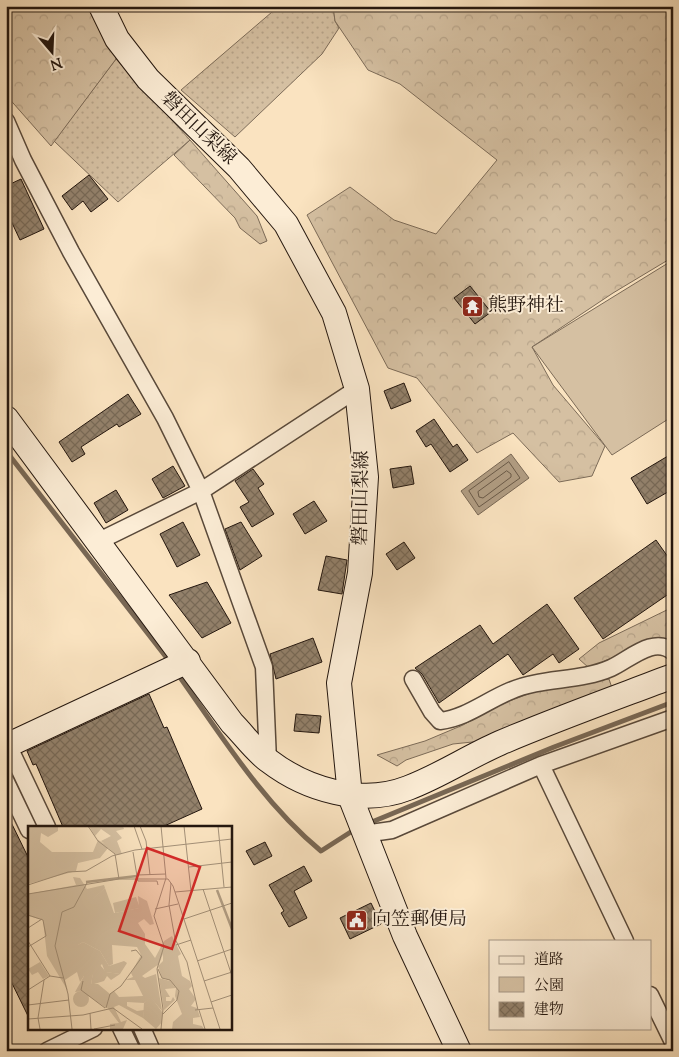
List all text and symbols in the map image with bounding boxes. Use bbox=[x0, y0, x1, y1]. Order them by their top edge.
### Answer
north arrow bbox=[28, 28, 78, 78]
text: N bbox=[47, 51, 64, 74]
street label: 磐田山梨線 bbox=[154, 86, 242, 172]
place label: 熊野神社 bbox=[488, 293, 564, 320]
temple icon: 熊野神社 bbox=[460, 294, 484, 318]
street label: 磐田山梨線 bbox=[348, 450, 376, 546]
inset map bbox=[28, 826, 231, 1030]
place label: 向笠郵便局 bbox=[372, 907, 467, 934]
public building icon: 向笠郵便局 bbox=[344, 908, 368, 932]
legend bbox=[489, 940, 652, 1030]
text: 道路 bbox=[534, 950, 564, 971]
text: 公園 bbox=[534, 976, 564, 997]
text: 建物 bbox=[534, 1000, 564, 1021]

